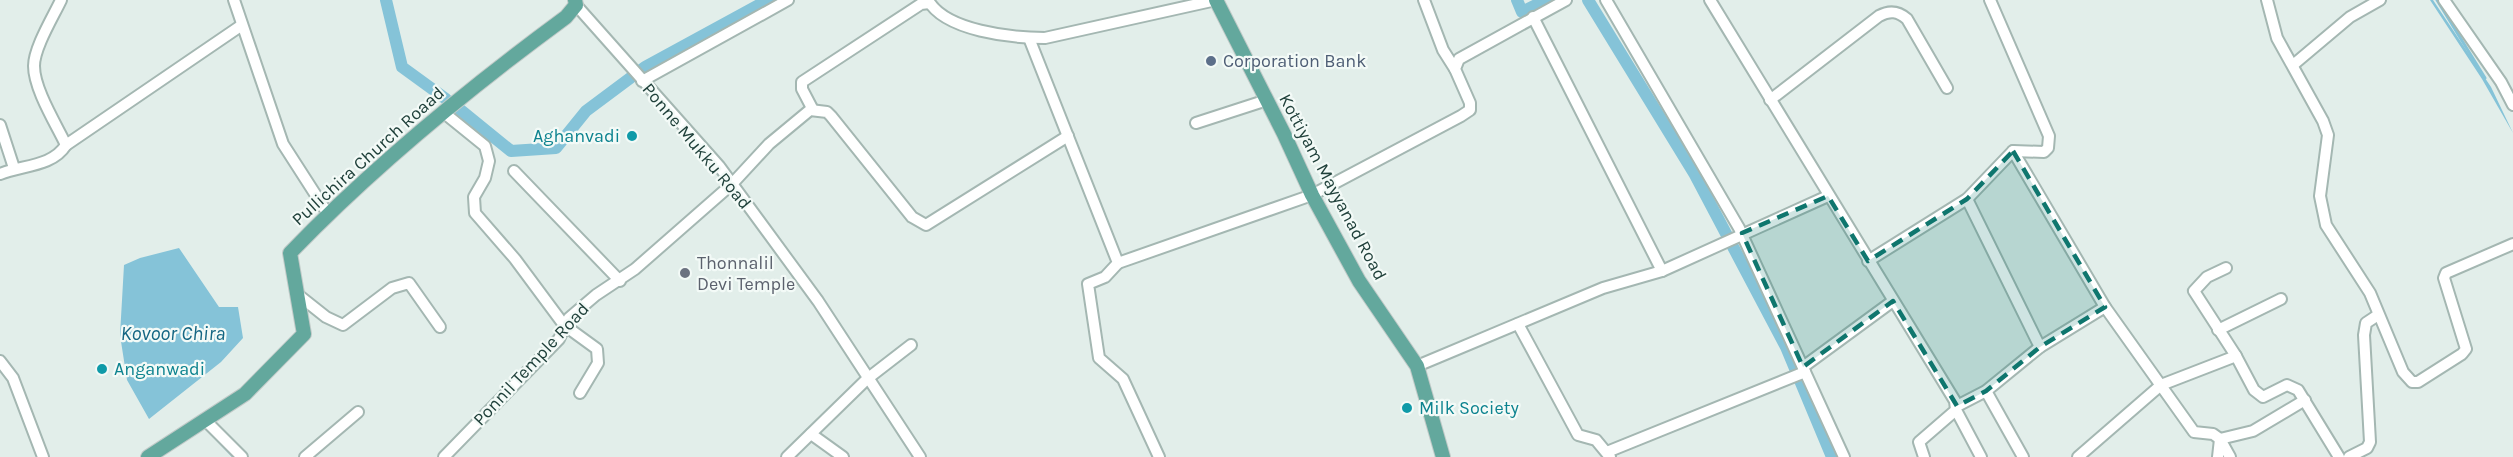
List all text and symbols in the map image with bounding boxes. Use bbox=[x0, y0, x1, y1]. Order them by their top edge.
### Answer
place label: Corporation Bank bbox=[1223, 50, 1366, 72]
marker: Corporation Bank bbox=[1204, 54, 1218, 68]
street label: Ponne Mukku Road bbox=[638, 78, 756, 214]
street label: Pullichira Church Roaad bbox=[287, 82, 449, 230]
street label: Kottiyam Mayyanad Road bbox=[1274, 90, 1392, 284]
place label: Aghanvadi bbox=[533, 125, 620, 147]
marker: Aghanvadi bbox=[625, 129, 639, 143]
place label: Thonnalil Devi Temple bbox=[697, 252, 795, 295]
marker: Thonnalil Devi Temple bbox=[678, 266, 692, 280]
street label: Ponnil Temple Road bbox=[468, 298, 594, 430]
water label: Kovoor Chira bbox=[121, 322, 225, 345]
place label: Anganwadi bbox=[114, 358, 205, 380]
marker: Anganwadi bbox=[95, 362, 109, 376]
place label: Milk Society bbox=[1419, 397, 1519, 419]
marker: Milk Society bbox=[1400, 401, 1414, 415]

